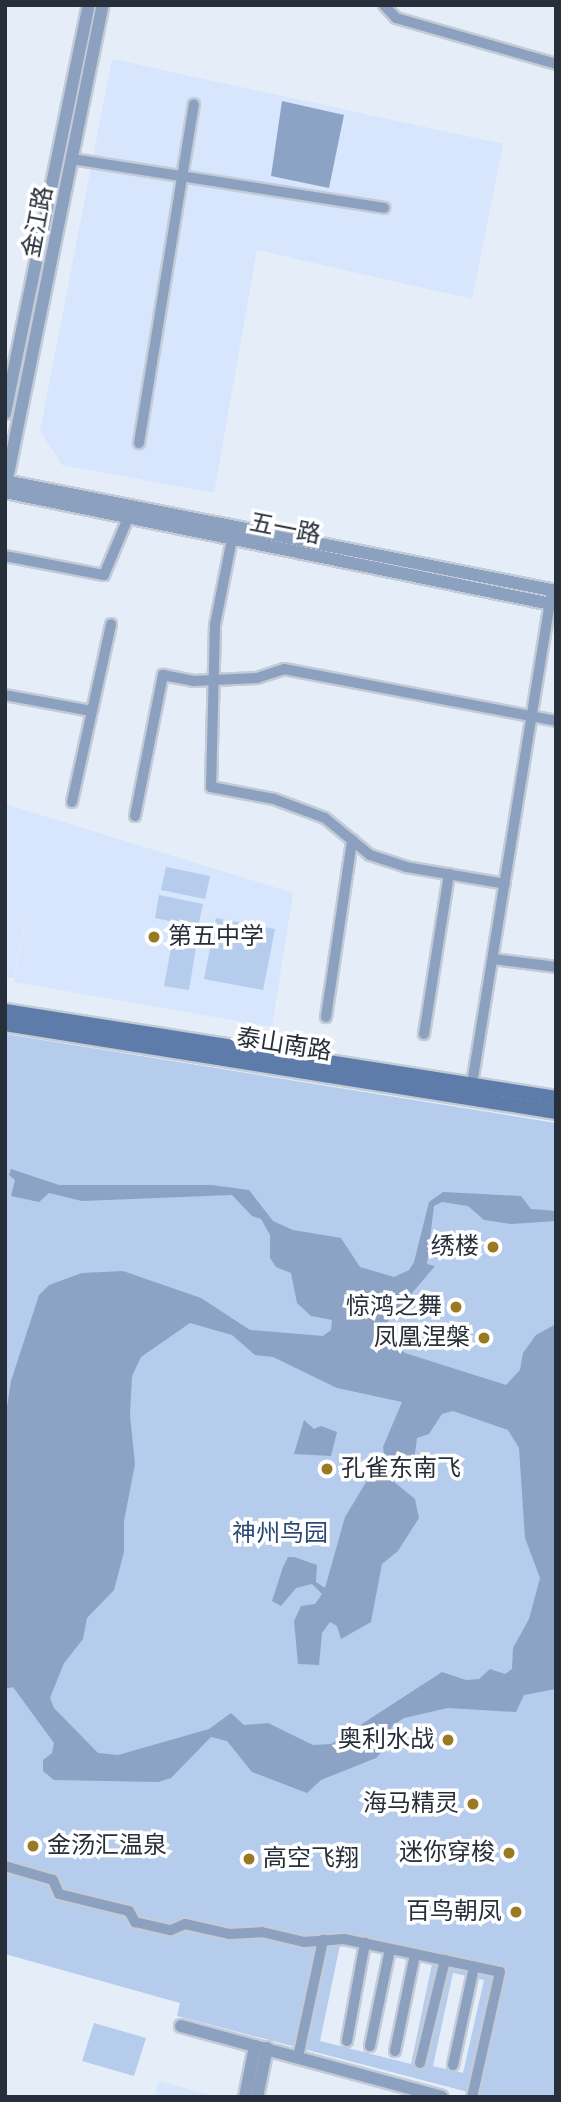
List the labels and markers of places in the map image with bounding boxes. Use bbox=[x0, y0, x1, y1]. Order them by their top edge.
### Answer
place label: 第五中学 bbox=[168, 923, 264, 951]
marker: 第五中学 bbox=[146, 929, 162, 945]
place label: 绣楼 bbox=[431, 1233, 479, 1261]
marker: 绣楼 bbox=[485, 1239, 501, 1255]
place label: 惊鸿之舞 bbox=[346, 1293, 442, 1321]
marker: 惊鸿之舞 bbox=[448, 1299, 464, 1315]
place label: 凤凰涅槃 bbox=[374, 1324, 470, 1352]
marker: 凤凰涅槃 bbox=[476, 1330, 492, 1346]
place label: 孔雀东南飞 bbox=[341, 1455, 461, 1483]
marker: 孔雀东南飞 bbox=[319, 1461, 335, 1477]
place label: 奥利水战 bbox=[338, 1726, 434, 1754]
marker: 奥利水战 bbox=[440, 1732, 456, 1748]
place label: 海马精灵 bbox=[363, 1790, 459, 1818]
marker: 海马精灵 bbox=[465, 1796, 481, 1812]
place label: 金汤汇温泉 bbox=[47, 1832, 167, 1860]
marker: 金汤汇温泉 bbox=[25, 1838, 41, 1854]
place label: 迷你穿梭 bbox=[399, 1839, 495, 1867]
place label: 高空飞翔 bbox=[263, 1845, 359, 1873]
marker: 迷你穿梭 bbox=[501, 1845, 517, 1861]
marker: 高空飞翔 bbox=[241, 1851, 257, 1867]
place label: 百鸟朝凤 bbox=[406, 1898, 502, 1926]
marker: 百鸟朝凤 bbox=[508, 1904, 524, 1920]

